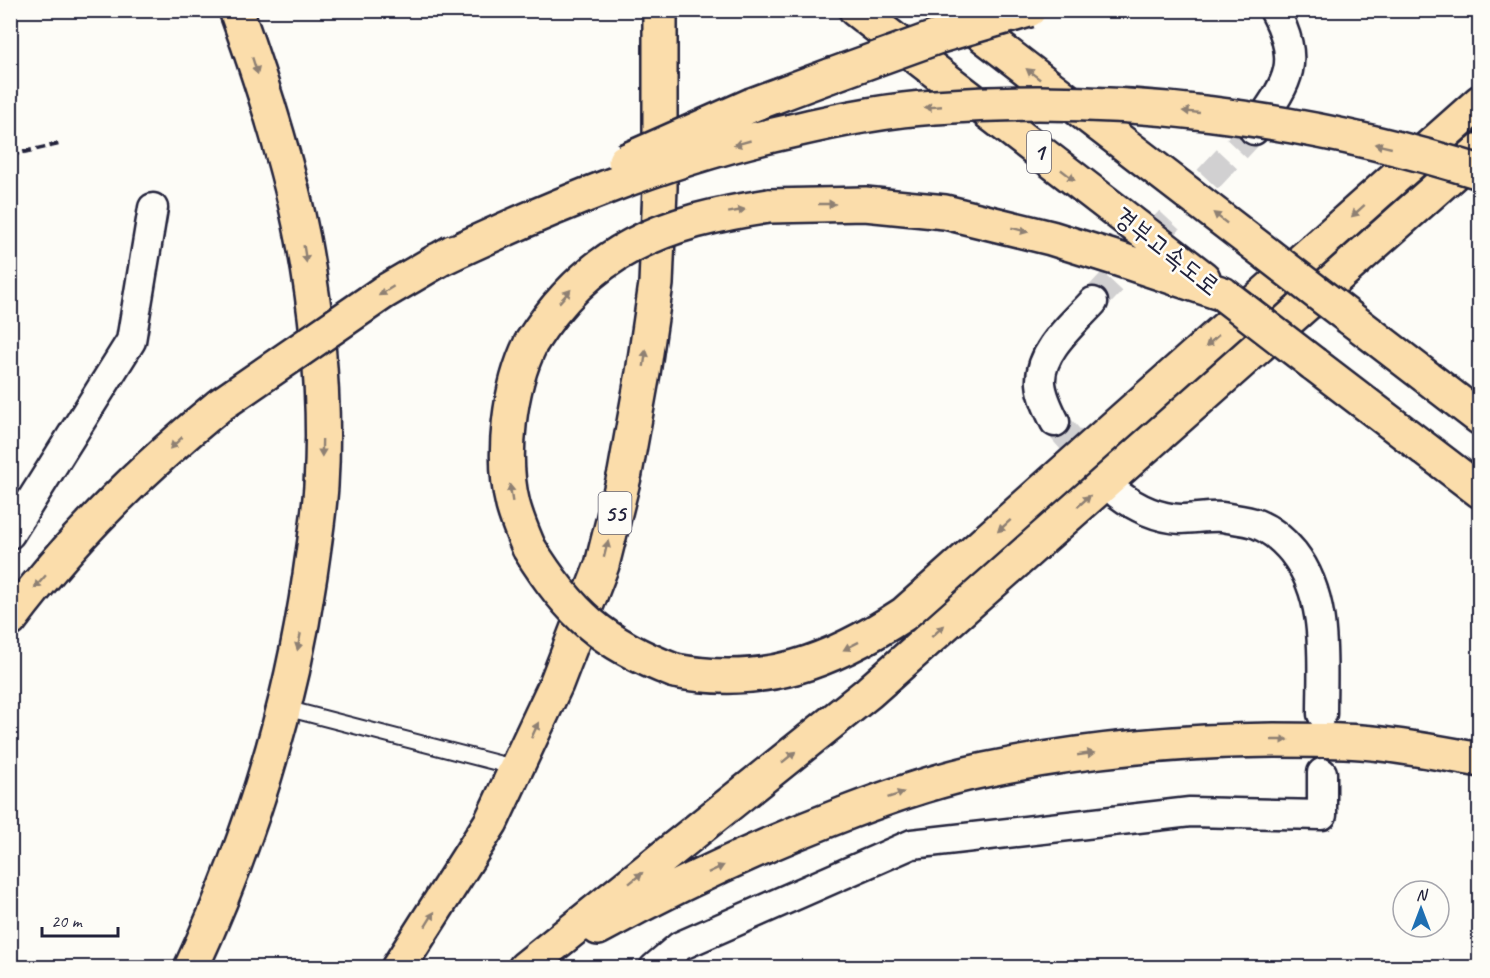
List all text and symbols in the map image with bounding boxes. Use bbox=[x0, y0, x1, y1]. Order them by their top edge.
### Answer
one-way arrow bbox=[251, 57, 260, 75]
one-way arrow bbox=[1025, 68, 1040, 80]
one-way arrow bbox=[923, 102, 942, 112]
one-way arrow bbox=[1181, 107, 1200, 117]
road number: 1 bbox=[1027, 131, 1051, 173]
one-way arrow bbox=[732, 139, 750, 148]
one-way arrow bbox=[1373, 140, 1392, 150]
one-way arrow bbox=[1060, 168, 1076, 181]
one-way arrow bbox=[818, 199, 837, 209]
street label: 경부고속도로 bbox=[1107, 199, 1227, 303]
one-way arrow bbox=[1351, 204, 1366, 217]
one-way arrow bbox=[728, 206, 747, 215]
one-way arrow bbox=[1213, 213, 1228, 225]
one-way arrow bbox=[1011, 226, 1029, 235]
one-way arrow bbox=[301, 245, 310, 264]
one-way arrow bbox=[378, 285, 394, 296]
one-way arrow bbox=[558, 288, 572, 303]
one-way arrow bbox=[1205, 334, 1220, 347]
one-way arrow bbox=[641, 348, 650, 367]
one-way arrow bbox=[169, 435, 183, 449]
one-way arrow bbox=[317, 439, 326, 458]
one-way arrow bbox=[506, 484, 515, 503]
road number: 55 bbox=[598, 492, 632, 534]
one-way arrow bbox=[1076, 494, 1091, 508]
one-way arrow bbox=[996, 519, 1011, 533]
one-way arrow bbox=[601, 540, 611, 558]
one-way arrow bbox=[34, 574, 47, 589]
one-way arrow bbox=[930, 625, 945, 638]
one-way arrow bbox=[294, 632, 303, 651]
one-way arrow bbox=[842, 641, 860, 651]
one-way arrow bbox=[530, 721, 539, 738]
one-way arrow bbox=[1271, 735, 1290, 745]
one-way arrow bbox=[1077, 749, 1096, 758]
one-way arrow bbox=[781, 751, 797, 764]
one-way arrow bbox=[887, 790, 905, 800]
one-way arrow bbox=[707, 864, 724, 873]
one-way arrow bbox=[629, 873, 644, 885]
north arrow bbox=[1391, 879, 1451, 939]
text: N bbox=[1416, 885, 1429, 905]
scale bar bbox=[42, 900, 118, 938]
text: 20 m bbox=[51, 910, 84, 932]
one-way arrow bbox=[425, 911, 436, 927]

